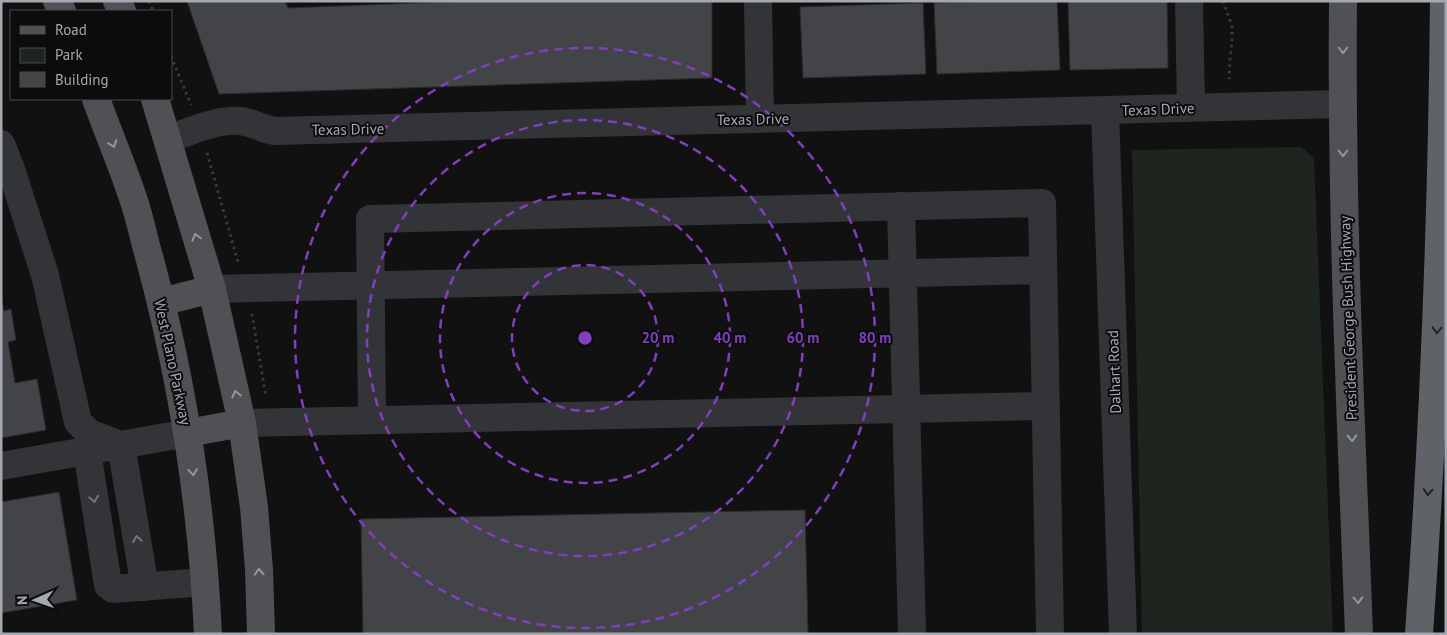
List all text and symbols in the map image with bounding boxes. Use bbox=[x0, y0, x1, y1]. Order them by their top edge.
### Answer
legend bbox=[10, 10, 172, 100]
text: Road bbox=[55, 20, 87, 39]
text: Park bbox=[55, 45, 83, 64]
one-way arrow bbox=[1338, 46, 1348, 54]
text: Building bbox=[55, 70, 109, 89]
street label: Texas Drive bbox=[1121, 98, 1195, 120]
street label: Texas Drive bbox=[716, 109, 790, 129]
street label: Texas Drive bbox=[311, 119, 385, 139]
one-way arrow bbox=[107, 140, 117, 148]
one-way arrow bbox=[1338, 150, 1348, 157]
street label: President George Bush Highway bbox=[1335, 215, 1361, 421]
one-way arrow bbox=[192, 233, 202, 241]
street label: West Plano Parkway bbox=[150, 297, 196, 427]
one-way arrow bbox=[1431, 326, 1442, 334]
text: 20 m bbox=[642, 328, 674, 347]
text: 40 m bbox=[714, 328, 746, 347]
text: 60 m bbox=[787, 328, 819, 347]
text: 80 m bbox=[859, 328, 891, 347]
centre of rings bbox=[576, 329, 594, 347]
street label: Dalhart Road bbox=[1103, 330, 1125, 414]
one-way arrow bbox=[231, 390, 241, 399]
one-way arrow bbox=[1346, 434, 1357, 442]
one-way arrow bbox=[187, 468, 198, 476]
one-way arrow bbox=[1423, 488, 1434, 496]
one-way arrow bbox=[89, 495, 99, 504]
one-way arrow bbox=[133, 534, 143, 543]
one-way arrow bbox=[254, 568, 265, 576]
north arrow bbox=[10, 575, 60, 625]
text: N bbox=[13, 596, 31, 605]
one-way arrow bbox=[1353, 597, 1363, 605]

